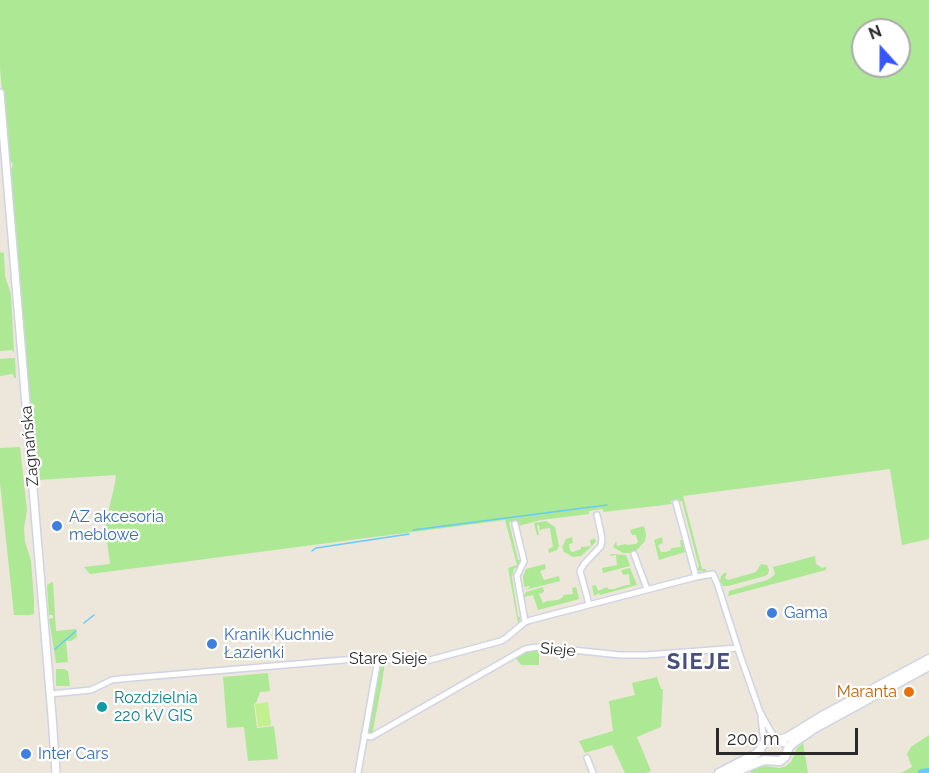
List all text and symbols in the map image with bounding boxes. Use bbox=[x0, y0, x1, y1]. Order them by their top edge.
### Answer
north arrow bbox=[851, 18, 911, 78]
text: N bbox=[866, 22, 884, 44]
street label: Zagnańska bbox=[17, 405, 43, 487]
place label: AZ akcesoria meblowe bbox=[69, 507, 164, 545]
marker: AZ akcesoria meblowe bbox=[50, 519, 64, 533]
place label: Gama bbox=[784, 603, 828, 623]
marker: Gama bbox=[765, 606, 779, 620]
place label: Kranik Kuchnie Łazienki bbox=[224, 625, 334, 663]
marker: Kranik Kuchnie Łazienki bbox=[205, 637, 219, 651]
street label: Sieje bbox=[539, 639, 577, 661]
street label: Stare Sieje bbox=[349, 649, 427, 669]
district label: SIEJE bbox=[667, 649, 731, 675]
place label: Maranta bbox=[837, 682, 897, 702]
marker: Maranta bbox=[902, 685, 916, 699]
place label: Rozdzielnia 220 kV GIS bbox=[114, 688, 198, 726]
marker: Rozdzielnia 220 kV GIS bbox=[95, 700, 109, 714]
scale bar bbox=[719, 716, 862, 754]
text: 200 m bbox=[727, 728, 780, 749]
place label: Inter Cars bbox=[38, 744, 109, 764]
marker: Inter Cars bbox=[19, 747, 33, 761]

